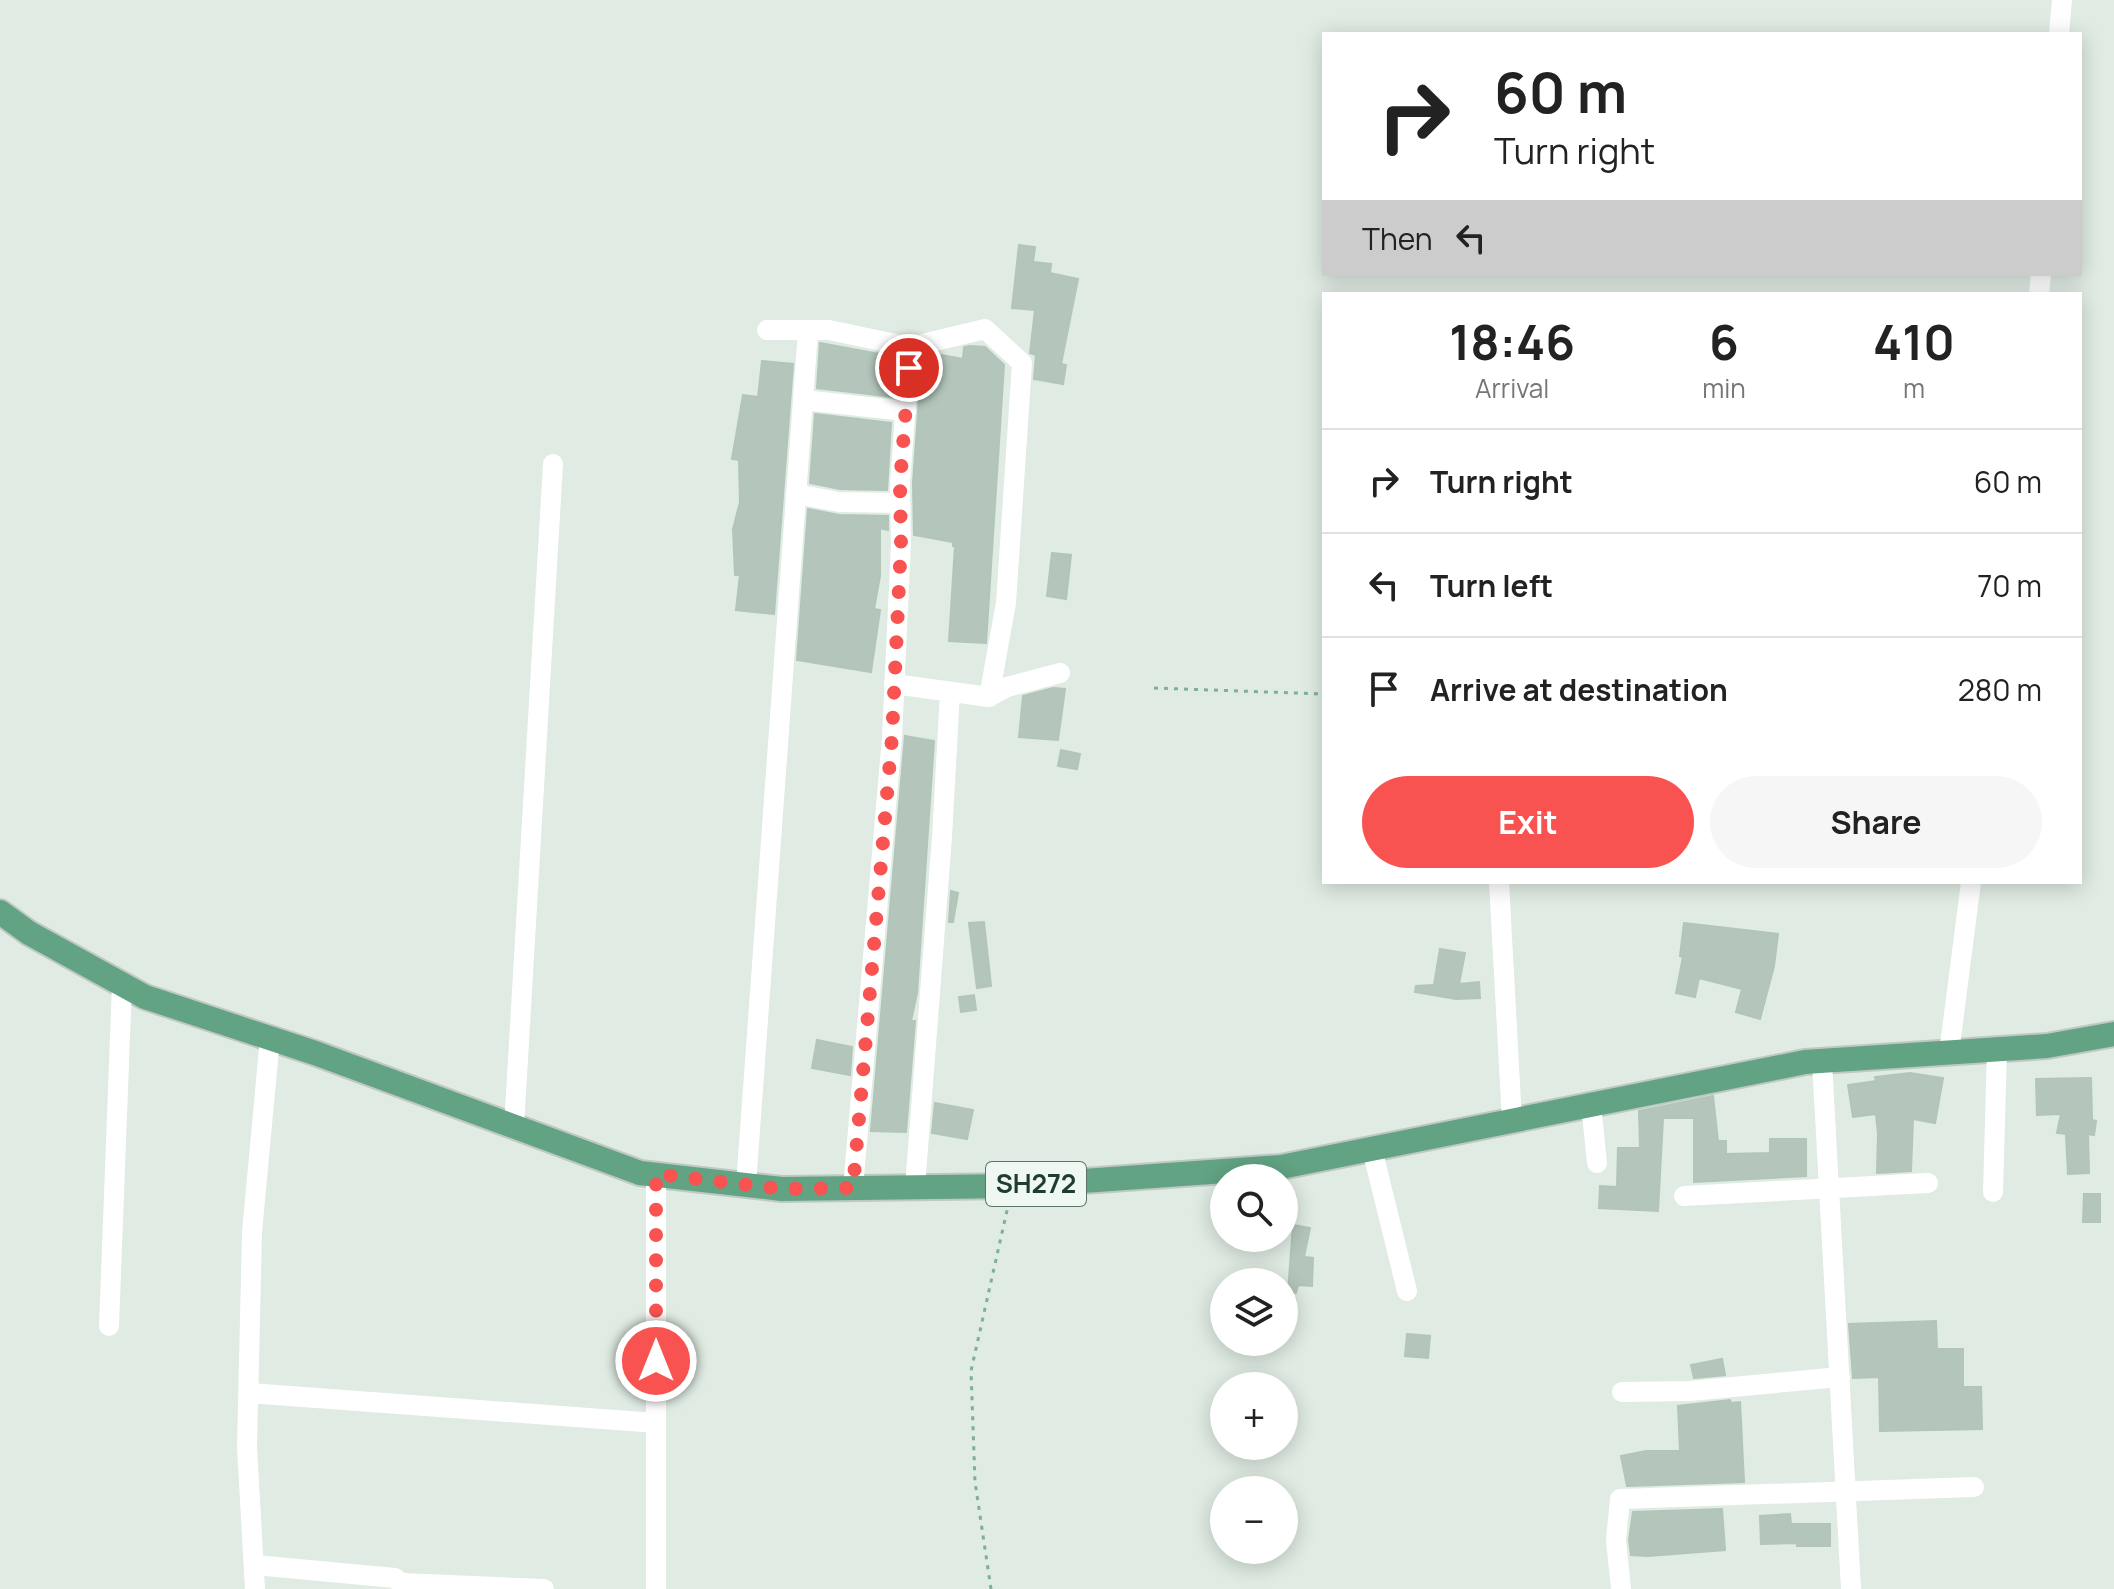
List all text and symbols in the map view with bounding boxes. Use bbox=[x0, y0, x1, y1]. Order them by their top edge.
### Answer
text: 60 m bbox=[1494, 53, 1627, 130]
icon: right bbox=[1362, 64, 1466, 168]
text: Turn right bbox=[1494, 126, 1655, 175]
icon: left bbox=[1449, 216, 1493, 260]
text: Then bbox=[1362, 218, 1433, 259]
text: 18:46 bbox=[1449, 309, 1575, 374]
text: 6 bbox=[1709, 309, 1739, 374]
text: 410 bbox=[1873, 309, 1955, 374]
pin bbox=[875, 334, 943, 402]
icon: arrive bbox=[887, 346, 931, 390]
text: Arrival bbox=[1475, 370, 1549, 406]
text: min bbox=[1702, 370, 1746, 406]
text: m bbox=[1903, 370, 1925, 406]
icon: right bbox=[1362, 459, 1406, 503]
text: Turn right bbox=[1430, 461, 1573, 502]
text: 60 m bbox=[1974, 461, 2042, 502]
icon: left bbox=[1362, 563, 1406, 607]
text: Turn left bbox=[1430, 565, 1553, 606]
text: 70 m bbox=[1977, 565, 2042, 606]
icon: arrive bbox=[1362, 667, 1406, 711]
text: Arrive at destination bbox=[1430, 669, 1728, 710]
text: 280 m bbox=[1958, 669, 2042, 710]
button: Exit bbox=[1362, 776, 1694, 868]
button: Share bbox=[1710, 776, 2042, 868]
road number: SH272 bbox=[986, 1162, 1086, 1206]
map controls bbox=[1210, 1164, 1298, 1564]
button: search bbox=[1210, 1164, 1298, 1252]
button: layers bbox=[1210, 1268, 1298, 1356]
position arrow bbox=[614, 1319, 698, 1403]
button: + bbox=[1210, 1372, 1298, 1460]
button: − bbox=[1210, 1476, 1298, 1564]

